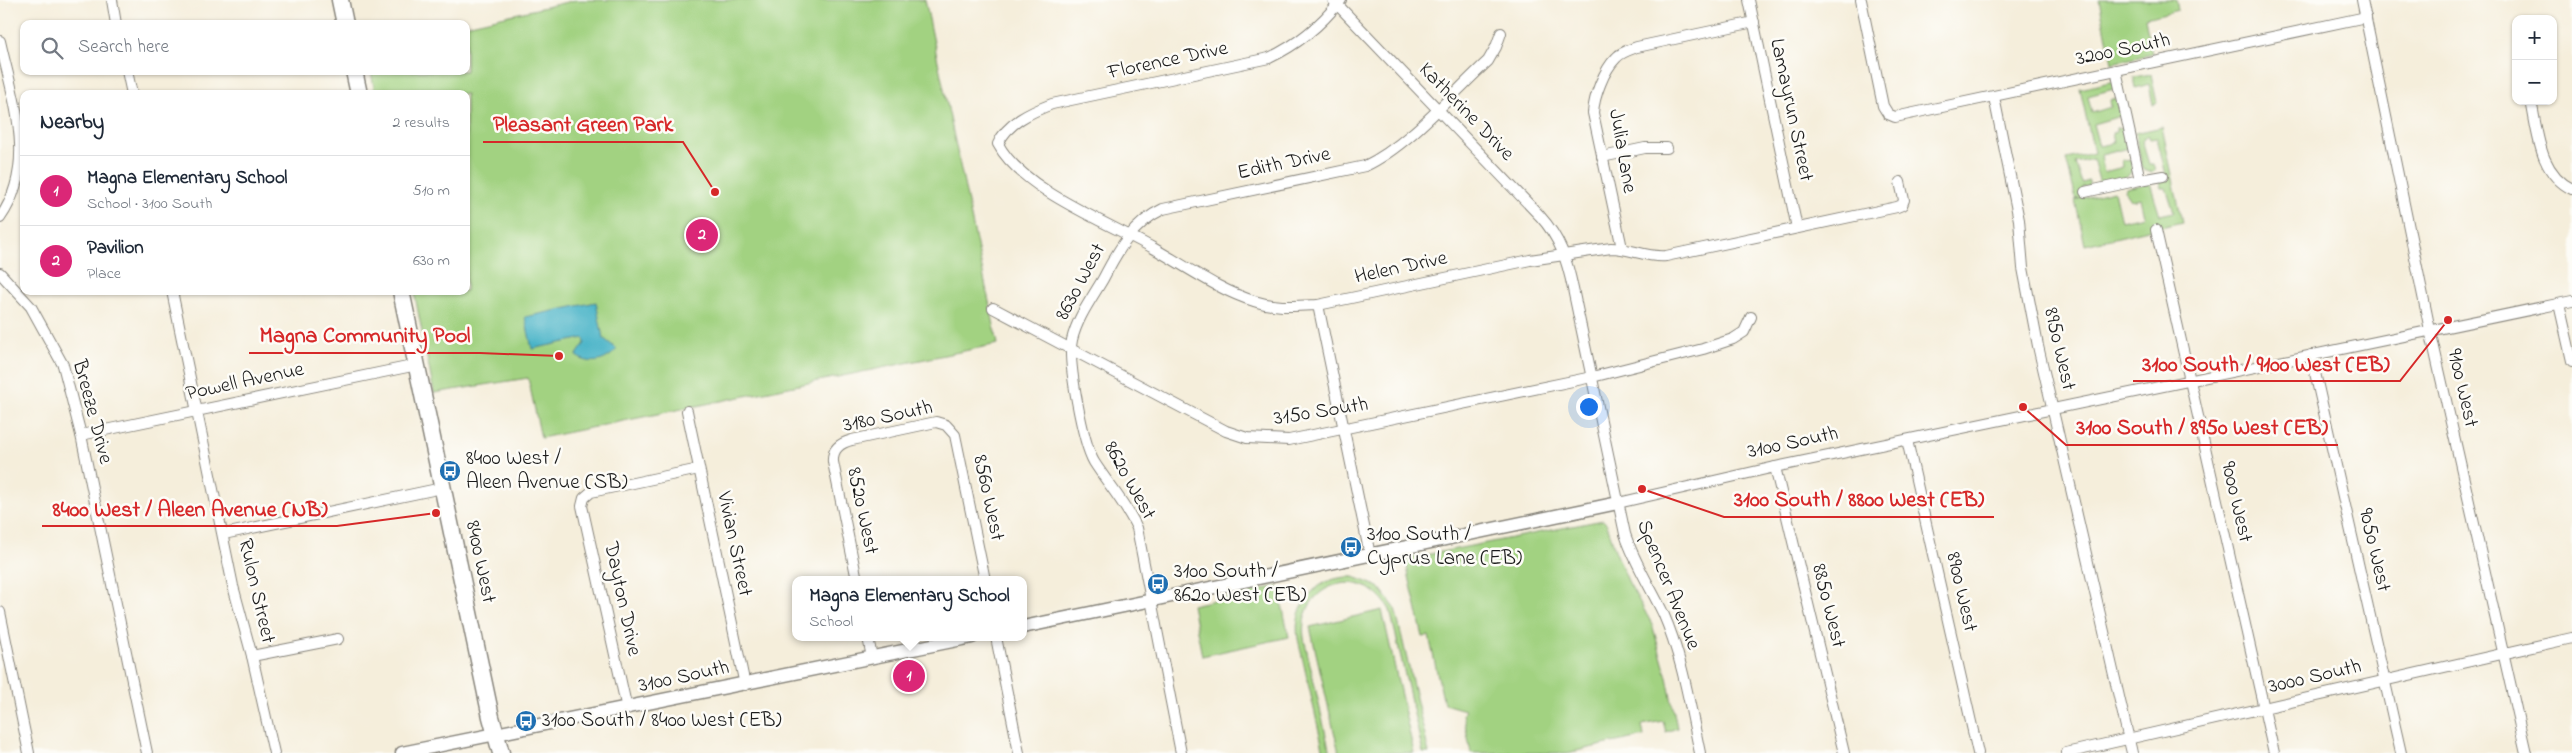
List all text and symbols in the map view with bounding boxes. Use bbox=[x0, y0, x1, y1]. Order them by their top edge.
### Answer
map controls bbox=[2512, 15, 2557, 105]
button: + bbox=[2512, 15, 2557, 60]
search box bbox=[20, 20, 470, 75]
street label: 3200 South bbox=[2073, 25, 2173, 75]
icon: search bbox=[38, 34, 66, 62]
text: Search here bbox=[78, 34, 169, 61]
street label: Florence Drive bbox=[1104, 34, 1231, 89]
street label: Lamayrun Street bbox=[1759, 36, 1821, 185]
street label: Katherine Drive bbox=[1411, 56, 1521, 169]
button: − bbox=[2512, 60, 2557, 105]
callout: Pleasant Green Park bbox=[483, 105, 683, 142]
street label: Julia Lane bbox=[1600, 107, 1644, 196]
text: Nearby bbox=[40, 108, 104, 138]
text: Pleasant Green Park bbox=[493, 110, 674, 142]
text: 2 results bbox=[392, 111, 450, 135]
street label: Edith Drive bbox=[1235, 139, 1334, 188]
text: Magna Elementary School bbox=[87, 165, 287, 192]
text: 1 bbox=[53, 179, 59, 203]
text: 510 m bbox=[412, 179, 450, 203]
text: School · 3100 South bbox=[87, 192, 212, 216]
pin: 2 bbox=[686, 216, 718, 254]
text: Pavilion bbox=[87, 235, 144, 262]
street label: 8630 West bbox=[1048, 238, 1114, 326]
street label: Helen Drive bbox=[1352, 243, 1451, 292]
text: 2 bbox=[52, 249, 60, 273]
text: 630 m bbox=[413, 249, 450, 273]
text: Place bbox=[87, 262, 121, 286]
street label: 8950 West bbox=[2035, 305, 2083, 393]
callout: Magna Community Pool bbox=[249, 316, 480, 353]
text: Magna Community Pool bbox=[260, 321, 471, 354]
callout: 3100 South / 9100 West (EB) bbox=[2133, 344, 2400, 381]
street label: 9100 West bbox=[2438, 346, 2486, 430]
text: 3100 South / 9100 West (EB) bbox=[2141, 350, 2390, 382]
street label: Powell Avenue bbox=[183, 355, 307, 409]
street label: Breeze Drive bbox=[63, 356, 120, 468]
street label: 3150 South bbox=[1272, 390, 1370, 434]
street label: 3180 South bbox=[840, 393, 936, 441]
your location bbox=[1576, 394, 1602, 420]
callout: 3100 South / 8950 West (EB) bbox=[2066, 408, 2338, 445]
text: 3100 South / 8950 West (EB) bbox=[2075, 413, 2328, 445]
street label: 3100 South bbox=[1745, 419, 1841, 467]
street label: 8620 West bbox=[1095, 436, 1163, 526]
place label: 8400 West / Aleen Avenue (SB) bbox=[466, 444, 628, 498]
street label: 8560 West bbox=[964, 452, 1012, 544]
bus stop icon: 8400 West / Aleen Avenue (SB) bbox=[438, 459, 462, 483]
street label: 9000 West bbox=[2212, 459, 2260, 545]
street label: 8520 West bbox=[838, 465, 886, 557]
callout: 3100 South / 8800 West (EB) bbox=[1724, 480, 1994, 517]
text: 3100 South / 8800 West (EB) bbox=[1733, 485, 1985, 517]
street label: Vivian Street bbox=[708, 488, 760, 599]
callout: 8400 West / Aleen Avenue (NB) bbox=[42, 489, 337, 526]
text: 8400 West / Aleen Avenue (NB) bbox=[51, 495, 328, 527]
street label: 9050 West bbox=[2350, 505, 2398, 595]
street label: Spencer Avenue bbox=[1628, 515, 1708, 655]
street label: 8400 West bbox=[457, 518, 503, 606]
place label: 3100 South / Cyprus Lane (EB) bbox=[1367, 520, 1522, 576]
bus stop icon: 3100 South / Cyprus Lane (EB) bbox=[1339, 535, 1363, 559]
street label: Rulon Street bbox=[229, 536, 283, 646]
street label: Dayton Drive bbox=[593, 538, 649, 660]
street label: 8900 West bbox=[1937, 549, 1985, 635]
place label: 3100 South / 8620 West (EB) bbox=[1174, 557, 1306, 611]
street label: 8850 West bbox=[1803, 561, 1853, 651]
bus stop icon: 3100 South / 8620 West (EB) bbox=[1146, 572, 1170, 596]
popup bbox=[792, 576, 1027, 641]
text: Magna Elementary School bbox=[809, 583, 1010, 610]
text: School bbox=[809, 610, 853, 634]
street label: 3000 South bbox=[2266, 652, 2364, 702]
street label: 3100 South bbox=[636, 653, 732, 701]
pin: 1 bbox=[893, 657, 925, 695]
place label: 3100 South / 8400 West (EB) bbox=[542, 706, 782, 736]
bus stop icon: 3100 South / 8400 West (EB) bbox=[514, 709, 538, 733]

